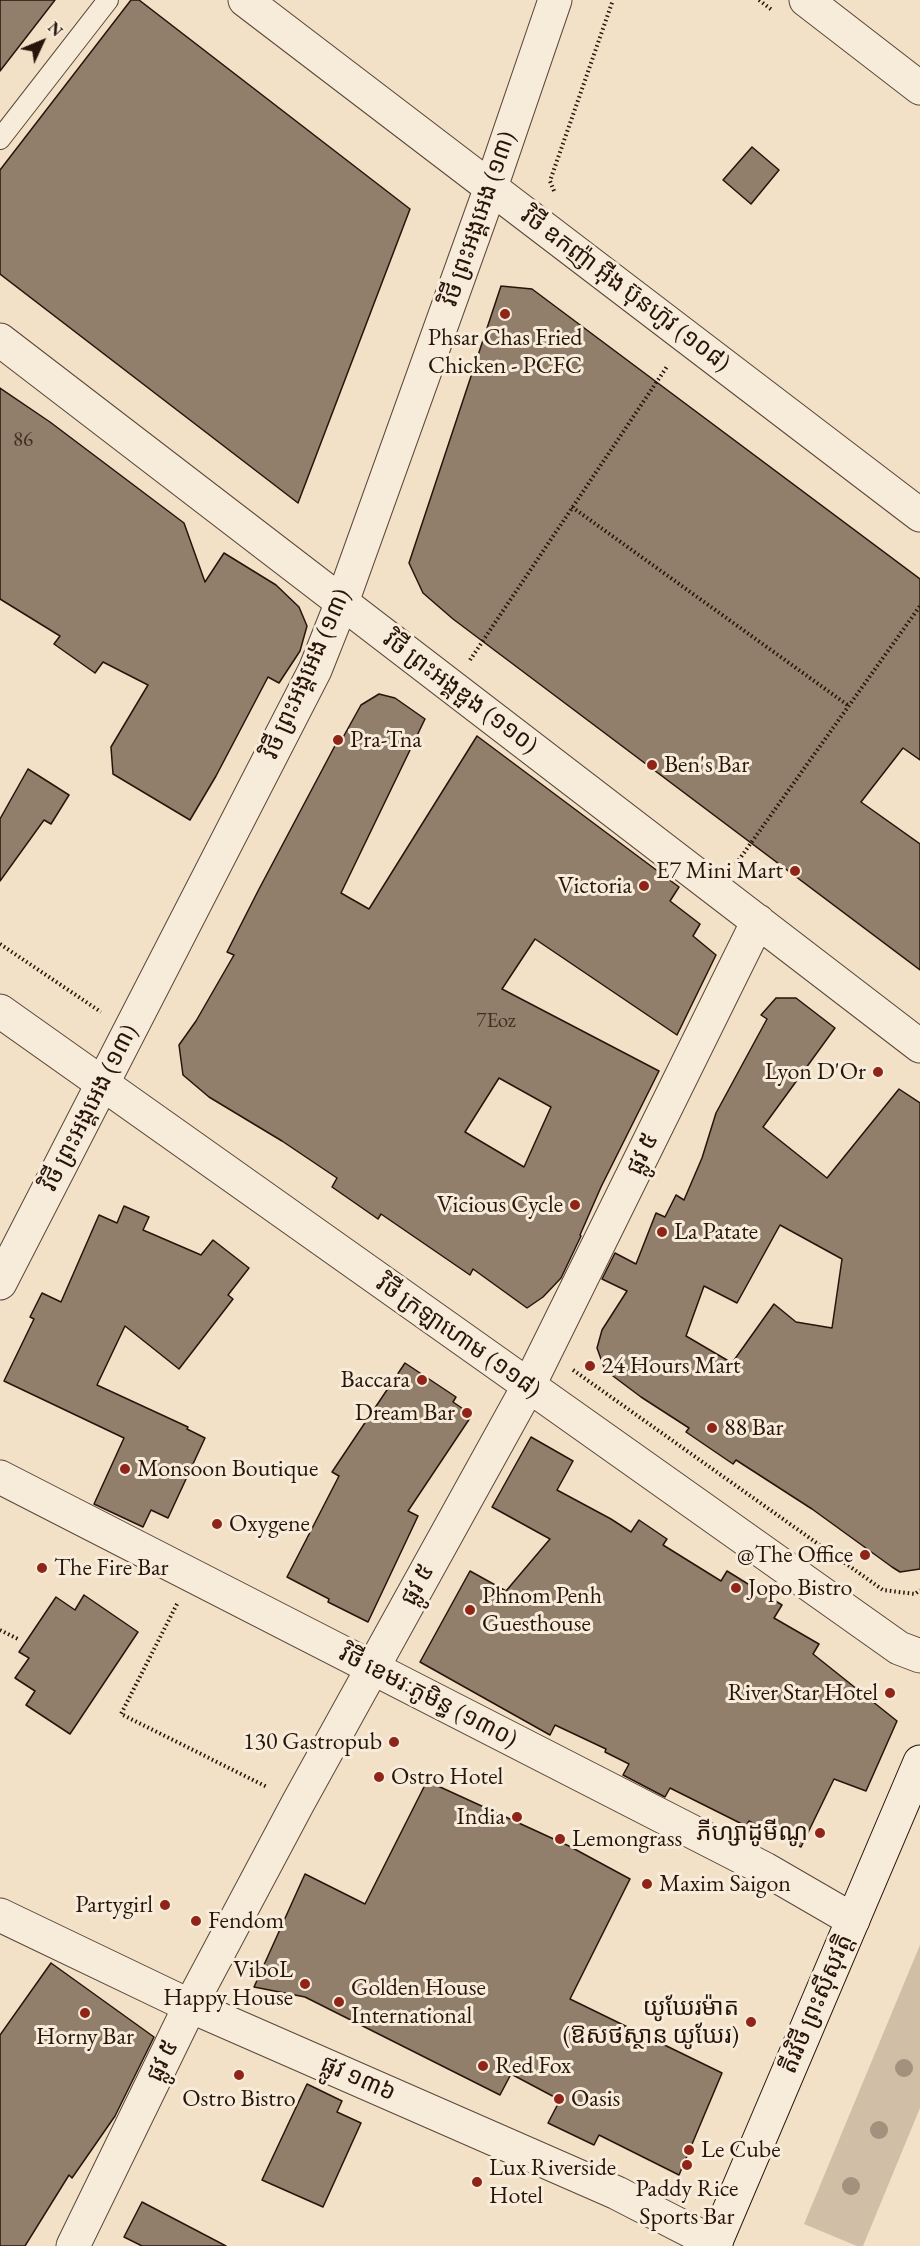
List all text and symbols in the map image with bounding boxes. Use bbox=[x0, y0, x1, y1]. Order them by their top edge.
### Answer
north arrow bbox=[12, 12, 72, 72]
text: N bbox=[43, 17, 67, 41]
street label: វិថី ព្រះអង្គអេង (១៣) bbox=[436, 128, 522, 310]
street label: វិថី ឧកញ៉ា អ៊ីង ប៊ុនហ៊ូវ (១០៨) bbox=[515, 202, 735, 378]
marker: Phsar Chas Fried Chicken - PCFC bbox=[498, 307, 512, 321]
place label: Phsar Chas Fried Chicken - PCFC bbox=[428, 324, 582, 380]
house number: 86 bbox=[13, 427, 33, 453]
street label: វិថី ព្រះអង្គអេង (១៣) bbox=[257, 585, 357, 763]
street label: វិថី ព្រះអង្គឌួង (១១០) bbox=[377, 626, 543, 760]
place label: Pra-Tna bbox=[350, 726, 422, 754]
marker: Pra-Tna bbox=[331, 733, 345, 747]
place label: Ben's Bar bbox=[664, 751, 749, 779]
marker: Ben's Bar bbox=[645, 758, 659, 772]
place label: E7 Mini Mart bbox=[656, 857, 783, 885]
marker: E7 Mini Mart bbox=[788, 864, 802, 878]
place label: Victoria bbox=[558, 872, 632, 900]
marker: Victoria bbox=[637, 879, 651, 893]
house number: 7Eoz bbox=[476, 1008, 516, 1034]
street label: វិថី ព្រះអង្គអេង (១៣) bbox=[36, 1020, 144, 1196]
place label: Lyon D'Or bbox=[765, 1058, 866, 1086]
marker: Lyon D'Or bbox=[871, 1065, 885, 1079]
street label: ផ្លូវ ៥ bbox=[621, 1128, 665, 1180]
place label: Vicious Cycle bbox=[437, 1191, 563, 1219]
marker: Vicious Cycle bbox=[568, 1198, 582, 1212]
place label: La Patate bbox=[674, 1218, 758, 1246]
marker: La Patate bbox=[655, 1225, 669, 1239]
street label: វិថី ក្រឡាហោម (១១៨) bbox=[370, 1270, 546, 1404]
place label: 24 Hours Mart bbox=[602, 1352, 741, 1380]
marker: 24 Hours Mart bbox=[583, 1359, 597, 1373]
place label: Baccara bbox=[340, 1366, 410, 1394]
marker: Baccara bbox=[415, 1373, 429, 1387]
place label: Dream Bar bbox=[355, 1399, 455, 1427]
marker: Dream Bar bbox=[460, 1406, 474, 1420]
place label: 88 Bar bbox=[724, 1414, 784, 1442]
marker: 88 Bar bbox=[705, 1421, 719, 1435]
place label: Monsoon Boutique bbox=[137, 1455, 318, 1483]
marker: Monsoon Boutique bbox=[118, 1462, 132, 1476]
place label: Oxygene bbox=[229, 1510, 310, 1538]
marker: Oxygene bbox=[210, 1517, 224, 1531]
place label: @The Office bbox=[737, 1541, 853, 1569]
marker: @The Office bbox=[858, 1548, 872, 1562]
place label: The Fire Bar bbox=[54, 1554, 169, 1582]
street label: ផ្លូវ ៥ bbox=[395, 1559, 441, 1611]
marker: The Fire Bar bbox=[35, 1561, 49, 1575]
place label: Jopo Bistro bbox=[748, 1574, 852, 1602]
marker: Jopo Bistro bbox=[729, 1581, 743, 1595]
place label: Phnom Penh Guesthouse bbox=[482, 1582, 602, 1638]
marker: Phnom Penh Guesthouse bbox=[463, 1603, 477, 1617]
street label: វិថី ខេមរៈភូមិន្ធ (១៣០) bbox=[334, 1640, 522, 1754]
place label: River Star Hotel bbox=[728, 1679, 878, 1707]
marker: River Star Hotel bbox=[883, 1686, 897, 1700]
place label: 130 Gastropub bbox=[243, 1728, 382, 1756]
marker: 130 Gastropub bbox=[387, 1735, 401, 1749]
place label: Ostro Hotel bbox=[391, 1763, 503, 1791]
marker: Ostro Hotel bbox=[372, 1770, 386, 1784]
place label: India bbox=[457, 1803, 505, 1831]
marker: India bbox=[510, 1810, 524, 1824]
place label: ភីហ្សាដូមីណូ bbox=[696, 1819, 808, 1847]
place label: Lemongrass bbox=[572, 1825, 682, 1853]
marker: ភីហ្សាដូមីណូ bbox=[813, 1826, 827, 1840]
marker: Lemongrass bbox=[553, 1832, 567, 1846]
place label: Maxim Saigon bbox=[659, 1870, 791, 1898]
marker: Maxim Saigon bbox=[640, 1877, 654, 1891]
place label: Partygirl bbox=[75, 1891, 153, 1919]
marker: Partygirl bbox=[158, 1898, 172, 1912]
place label: Fendom bbox=[208, 1907, 284, 1935]
marker: Fendom bbox=[189, 1914, 203, 1928]
street label: តីរវិថី ព្រះស៊ីសុវត្តិ bbox=[775, 1930, 859, 2078]
place label: ViboL Happy House bbox=[163, 1956, 293, 2012]
place label: Golden House International bbox=[351, 1974, 486, 2030]
marker: ViboL Happy House bbox=[298, 1977, 312, 1991]
place label: យូឃែរម៉ាត (ឱសថស្ថាន យូឃែរ) bbox=[563, 1994, 739, 2050]
marker: Golden House International bbox=[332, 1995, 346, 2009]
marker: Horny Bar bbox=[78, 2006, 92, 2020]
marker: យូឃែរម៉ាត (ឱសថស្ថាន យូឃែរ) bbox=[744, 2015, 758, 2029]
place label: Horny Bar bbox=[36, 2023, 134, 2051]
street label: ផ្លូវ ៥ bbox=[141, 2035, 185, 2087]
street label: ផ្លូវ ១៣៦ bbox=[316, 2050, 400, 2108]
place label: Red Fox bbox=[495, 2052, 571, 2080]
marker: Red Fox bbox=[476, 2059, 490, 2073]
marker: Ostro Bistro bbox=[232, 2068, 246, 2082]
place label: Ostro Bistro bbox=[182, 2085, 296, 2113]
place label: Oasis bbox=[571, 2085, 620, 2113]
marker: Oasis bbox=[552, 2092, 566, 2106]
place label: Le Cube bbox=[701, 2136, 781, 2164]
marker: Le Cube bbox=[682, 2143, 696, 2157]
place label: Lux Riverside Hotel bbox=[489, 2154, 616, 2210]
marker: Paddy Rice Sports Bar bbox=[680, 2158, 694, 2172]
marker: Lux Riverside Hotel bbox=[470, 2175, 484, 2189]
place label: Paddy Rice Sports Bar bbox=[636, 2175, 738, 2231]

